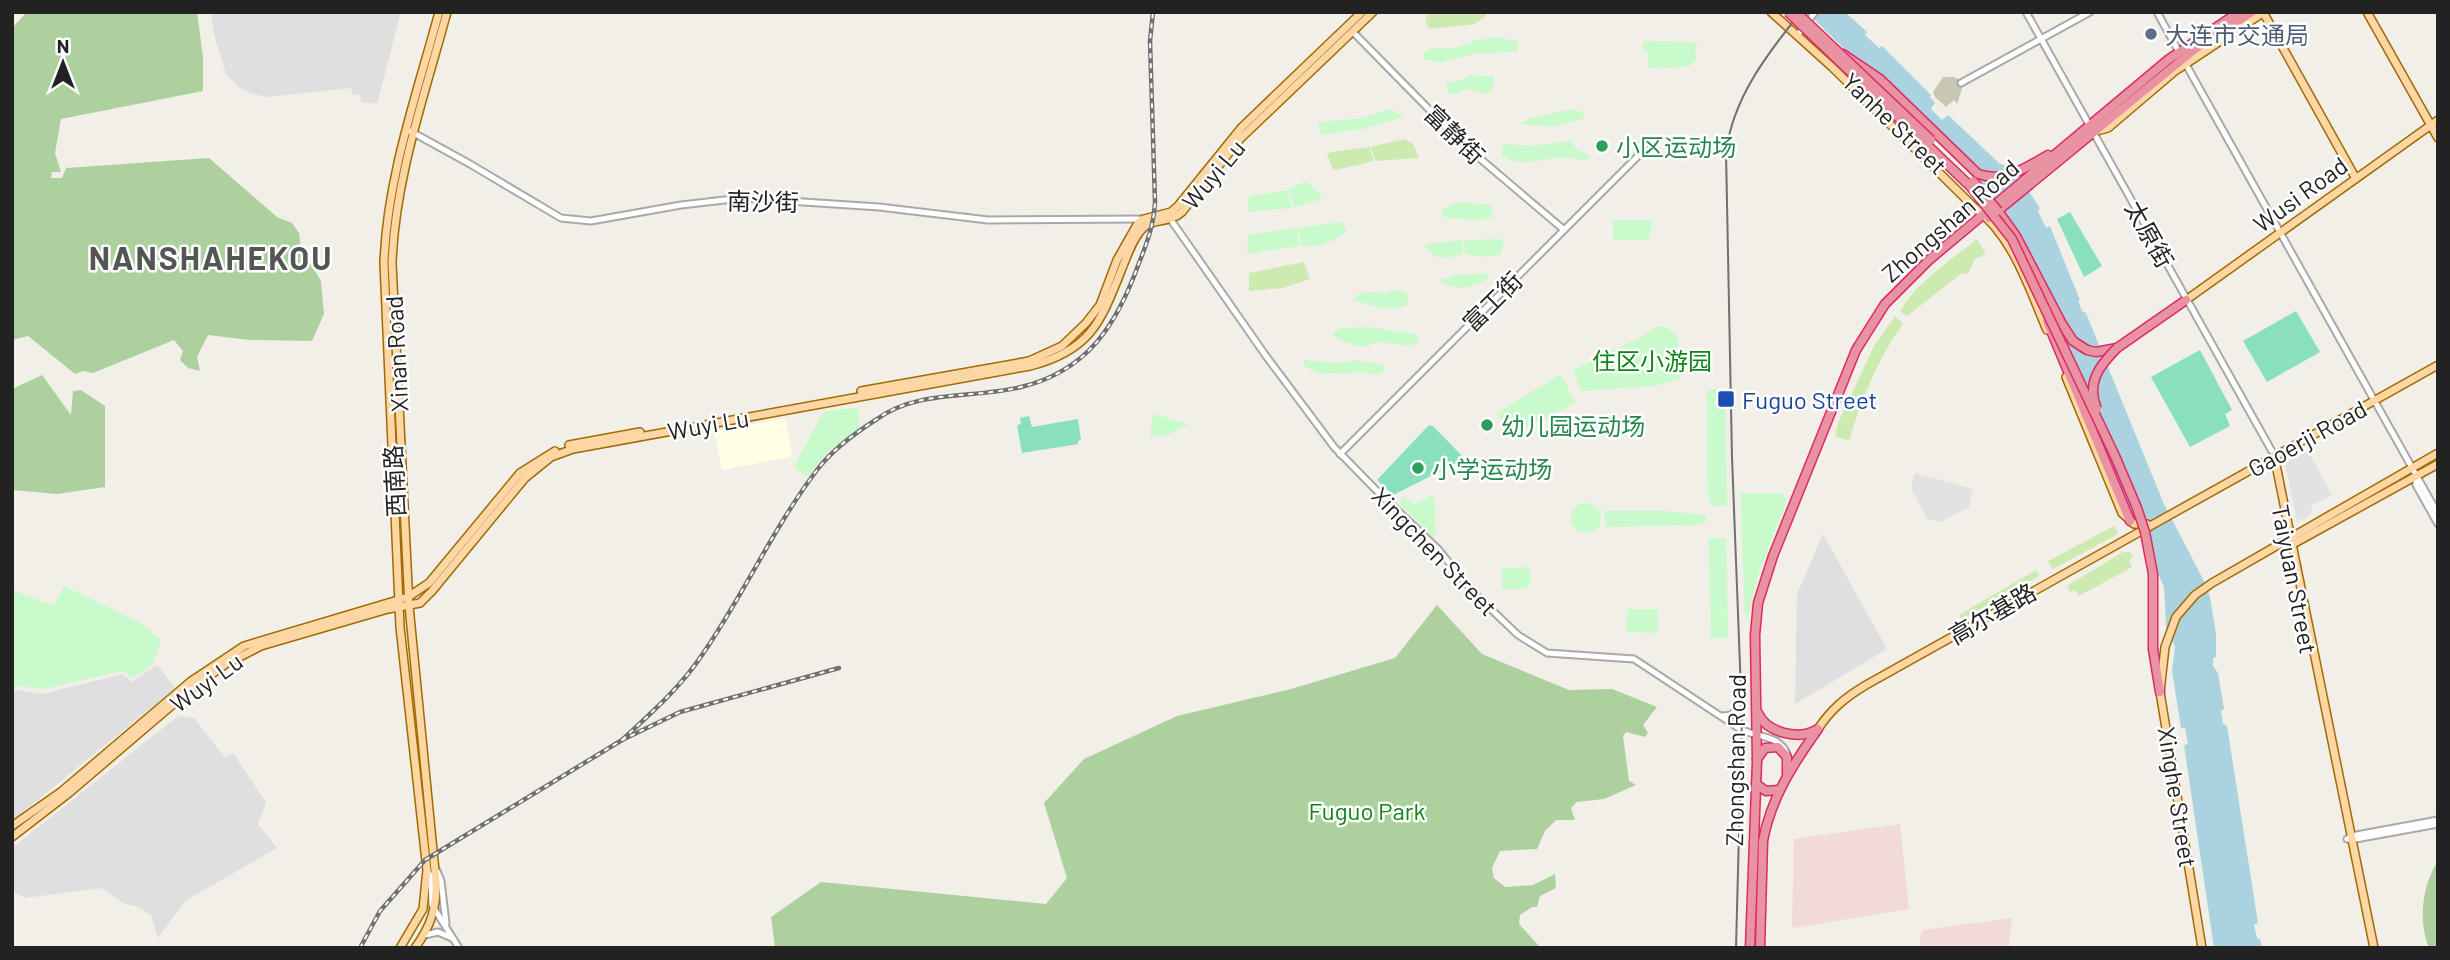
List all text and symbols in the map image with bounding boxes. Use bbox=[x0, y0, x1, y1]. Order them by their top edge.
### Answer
place label: 大连市交通局 bbox=[2165, 20, 2309, 49]
marker: 大连市交通局 bbox=[2143, 26, 2159, 42]
north arrow bbox=[28, 28, 98, 98]
text: N bbox=[57, 34, 69, 57]
street label: Yanhe Street bbox=[1837, 66, 1953, 180]
street label: 富静街 bbox=[1419, 99, 1491, 169]
place label: 小区运动场 bbox=[1616, 132, 1736, 161]
street label: Wuyi Lu bbox=[1175, 133, 1251, 215]
marker: 小区运动场 bbox=[1594, 138, 1610, 154]
street label: Wusi Road bbox=[2247, 150, 2353, 238]
street label: Zhongshan Road bbox=[1876, 153, 2024, 287]
street label: 南沙街 bbox=[727, 186, 799, 216]
street label: 太原街 bbox=[2120, 195, 2180, 273]
district label: NANSHAHEKOU bbox=[89, 238, 333, 276]
street label: 富工街 bbox=[1456, 265, 1528, 337]
street label: Xinan Road bbox=[378, 295, 414, 413]
park label: 住区小游园 bbox=[1592, 346, 1712, 375]
place label: Fuguo Street bbox=[1742, 385, 1877, 414]
marker: Fuguo Street bbox=[1716, 389, 1736, 409]
street label: Gaoerji Road bbox=[2243, 393, 2371, 483]
street label: Wuyi Lu bbox=[665, 403, 751, 445]
place label: 幼儿园运动场 bbox=[1501, 411, 1645, 440]
marker: 幼儿园运动场 bbox=[1479, 417, 1495, 433]
street label: 西南路 bbox=[378, 444, 410, 518]
place label: 小学运动场 bbox=[1432, 454, 1552, 483]
marker: 小学运动场 bbox=[1410, 460, 1426, 476]
street label: Xingchen Street bbox=[1366, 481, 1504, 621]
street label: Taiyuan Street bbox=[2266, 502, 2324, 656]
street label: 高尔基路 bbox=[1943, 576, 2041, 650]
street label: Wuyi Lu bbox=[164, 646, 248, 718]
street label: Zhongshan Road bbox=[1719, 674, 1751, 846]
street label: Xinghe Street bbox=[2153, 725, 2203, 869]
park label: Fuguo Park bbox=[1309, 796, 1425, 825]

